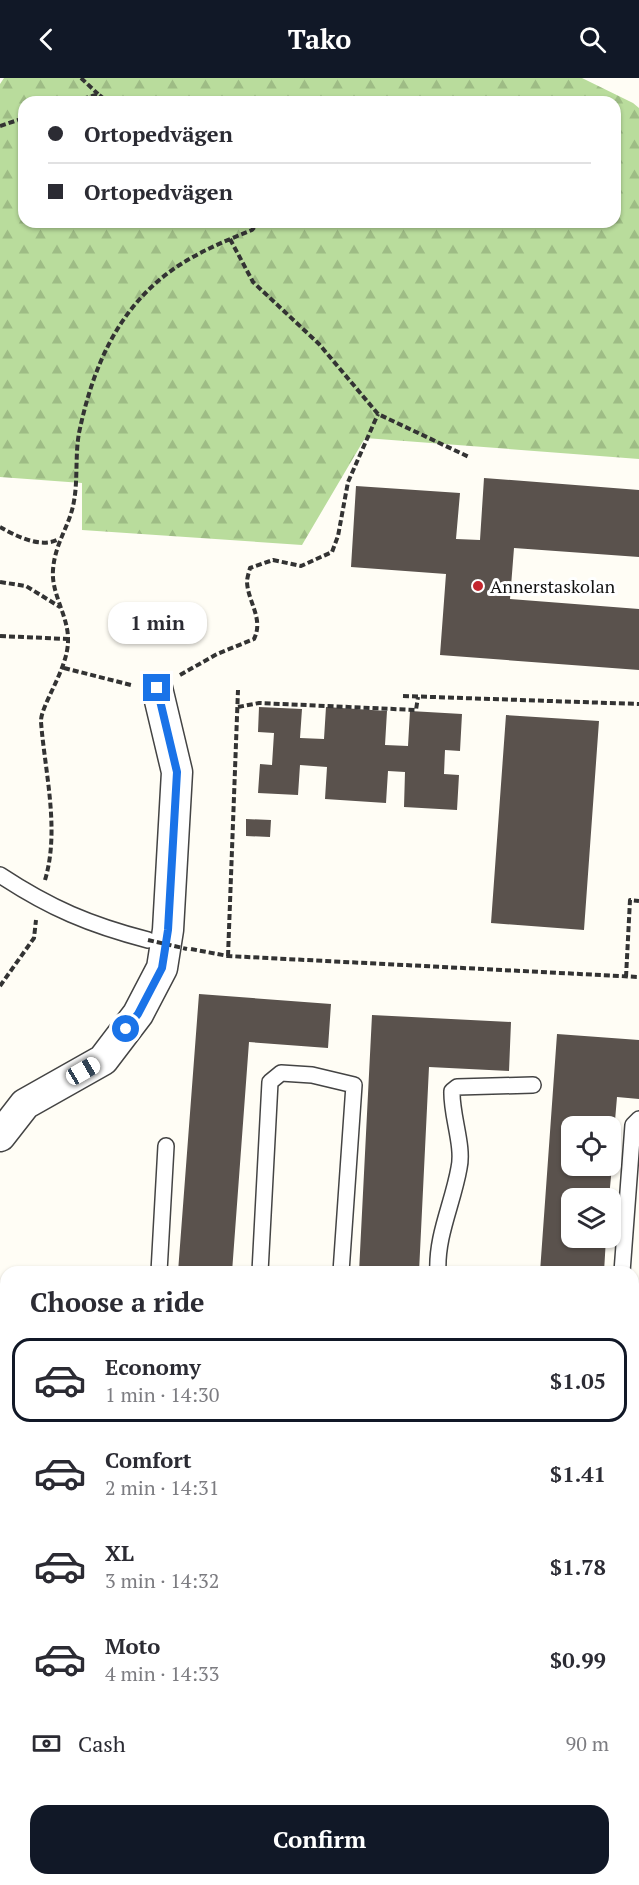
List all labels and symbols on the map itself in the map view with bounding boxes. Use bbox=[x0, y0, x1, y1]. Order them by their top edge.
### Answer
place label: Annerstaskolan bbox=[490, 574, 616, 598]
marker: Annerstaskolan bbox=[471, 579, 485, 593]
callout: 1 min bbox=[108, 601, 207, 643]
route end bbox=[143, 674, 170, 701]
route start bbox=[112, 1015, 139, 1042]
car bbox=[63, 1054, 103, 1088]

